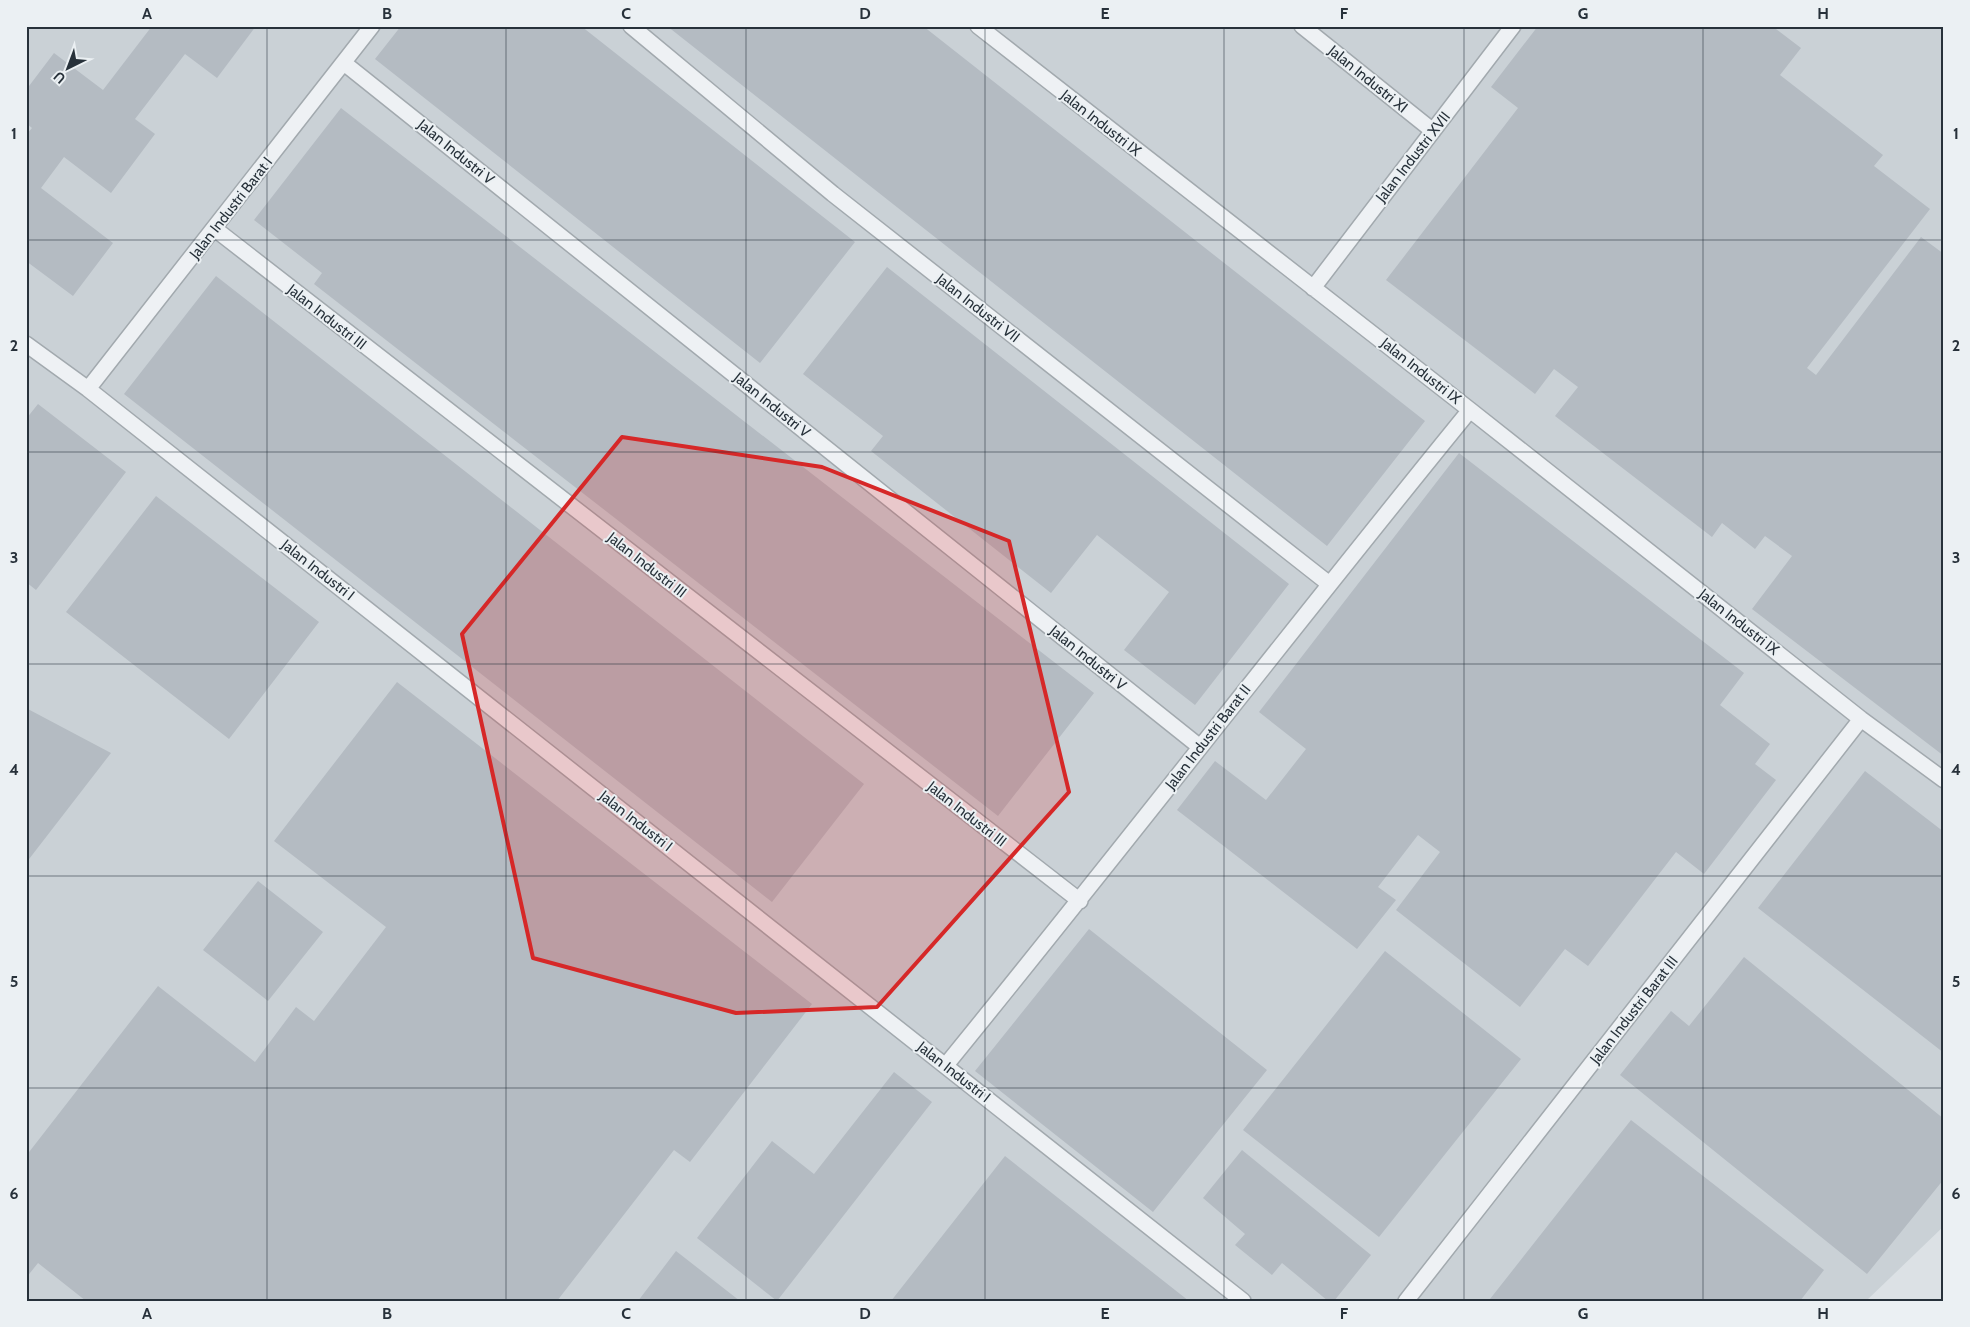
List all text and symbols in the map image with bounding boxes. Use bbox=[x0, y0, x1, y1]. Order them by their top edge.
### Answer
text: A bbox=[142, 4, 152, 23]
text: B bbox=[382, 4, 392, 23]
text: C bbox=[621, 4, 631, 23]
text: D bbox=[859, 4, 871, 23]
text: E bbox=[1100, 4, 1110, 23]
text: F bbox=[1340, 4, 1349, 23]
text: G bbox=[1578, 4, 1588, 23]
text: H bbox=[1817, 4, 1829, 23]
street label: Jalan Industri XI bbox=[1324, 41, 1411, 116]
north arrow bbox=[42, 42, 92, 92]
text: U bbox=[50, 68, 69, 88]
street label: Jalan Industri IX bbox=[1056, 85, 1145, 160]
street label: Jalan Industri XVII bbox=[1371, 108, 1454, 207]
street label: Jalan Industri V bbox=[413, 115, 499, 189]
text: 1 bbox=[11, 124, 17, 143]
text: 1 bbox=[1953, 124, 1959, 143]
street label: Jalan Industri Barat I bbox=[185, 153, 276, 263]
street label: Jalan Industri VII bbox=[932, 269, 1023, 346]
street label: Jalan Industri III bbox=[283, 280, 370, 354]
street label: Jalan Industri IX bbox=[1376, 333, 1465, 408]
text: 2 bbox=[10, 336, 18, 355]
text: 2 bbox=[1952, 336, 1960, 355]
street label: Jalan Industri V bbox=[729, 368, 815, 442]
street label: Jalan Industri III bbox=[603, 528, 690, 602]
street label: Jalan Industri I bbox=[277, 535, 358, 604]
text: 3 bbox=[10, 548, 18, 567]
text: 3 bbox=[1952, 548, 1960, 567]
street label: Jalan Industri IX bbox=[1694, 584, 1783, 659]
street label: Jalan Industri V bbox=[1045, 621, 1131, 695]
street label: Jalan Industri Barat II bbox=[1161, 681, 1255, 794]
text: 4 bbox=[9, 760, 19, 779]
text: 4 bbox=[1951, 760, 1961, 779]
street label: Jalan Industri III bbox=[923, 777, 1010, 851]
street label: Jalan Industri I bbox=[595, 786, 676, 855]
street label: Jalan Industri Barat III bbox=[1586, 952, 1682, 1068]
text: 5 bbox=[10, 972, 18, 991]
text: 5 bbox=[1952, 972, 1960, 991]
street label: Jalan Industri I bbox=[913, 1037, 994, 1106]
text: 6 bbox=[10, 1184, 19, 1203]
text: 6 bbox=[1952, 1184, 1961, 1203]
text: A bbox=[142, 1304, 152, 1323]
text: B bbox=[382, 1304, 392, 1323]
text: C bbox=[621, 1304, 631, 1323]
text: D bbox=[859, 1304, 871, 1323]
text: E bbox=[1100, 1304, 1110, 1323]
text: F bbox=[1340, 1304, 1349, 1323]
text: G bbox=[1578, 1304, 1588, 1323]
text: H bbox=[1817, 1304, 1829, 1323]

